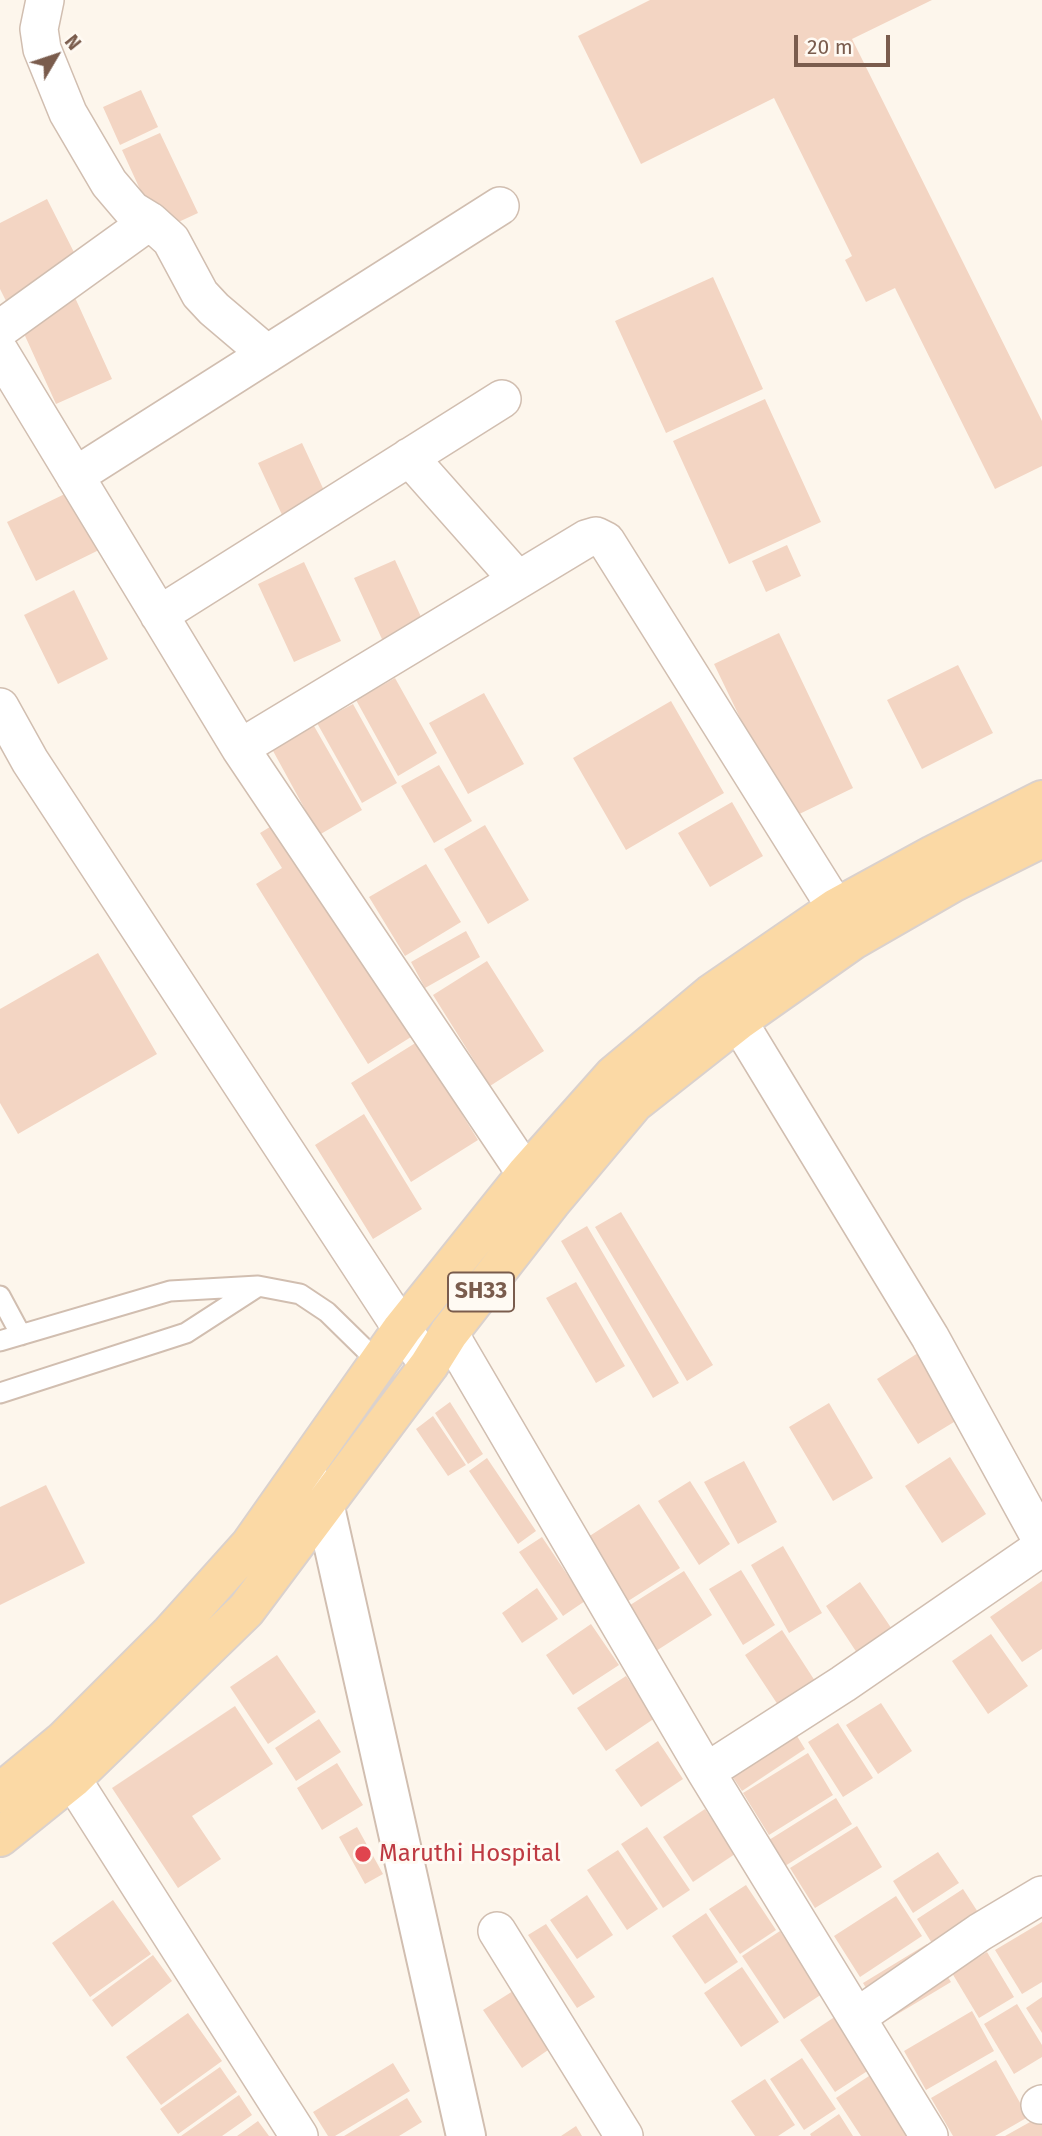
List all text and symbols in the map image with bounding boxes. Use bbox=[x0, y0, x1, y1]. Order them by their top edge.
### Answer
north arrow bbox=[21, 21, 91, 91]
scale bar bbox=[797, 21, 893, 65]
text: N bbox=[60, 30, 86, 55]
text: 20 m bbox=[807, 34, 853, 60]
road number: SH33 bbox=[448, 1273, 514, 1312]
place label: Maruthi Hospital bbox=[379, 1840, 561, 1868]
marker: Maruthi Hospital bbox=[353, 1844, 373, 1864]

